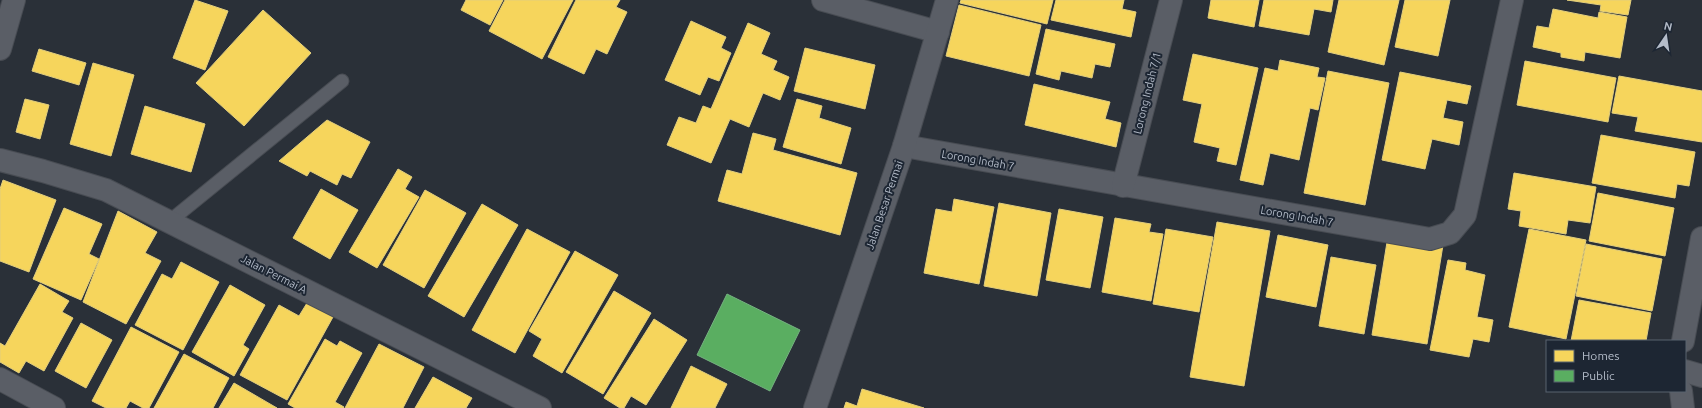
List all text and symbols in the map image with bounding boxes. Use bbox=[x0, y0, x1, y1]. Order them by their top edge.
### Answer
north arrow bbox=[1646, 16, 1686, 56]
text: N bbox=[1663, 19, 1674, 33]
street label: Lorong Indah 7/1 bbox=[1131, 51, 1163, 135]
street label: Lorong Indah 7 bbox=[941, 148, 1015, 172]
street label: Jalan Besar Permai bbox=[863, 159, 905, 251]
street label: Lorong Indah 7 bbox=[1260, 204, 1334, 228]
street label: Jalan Permai A bbox=[239, 252, 310, 296]
legend bbox=[1546, 340, 1686, 392]
text: Homes bbox=[1582, 349, 1620, 362]
text: Public bbox=[1582, 369, 1615, 382]

